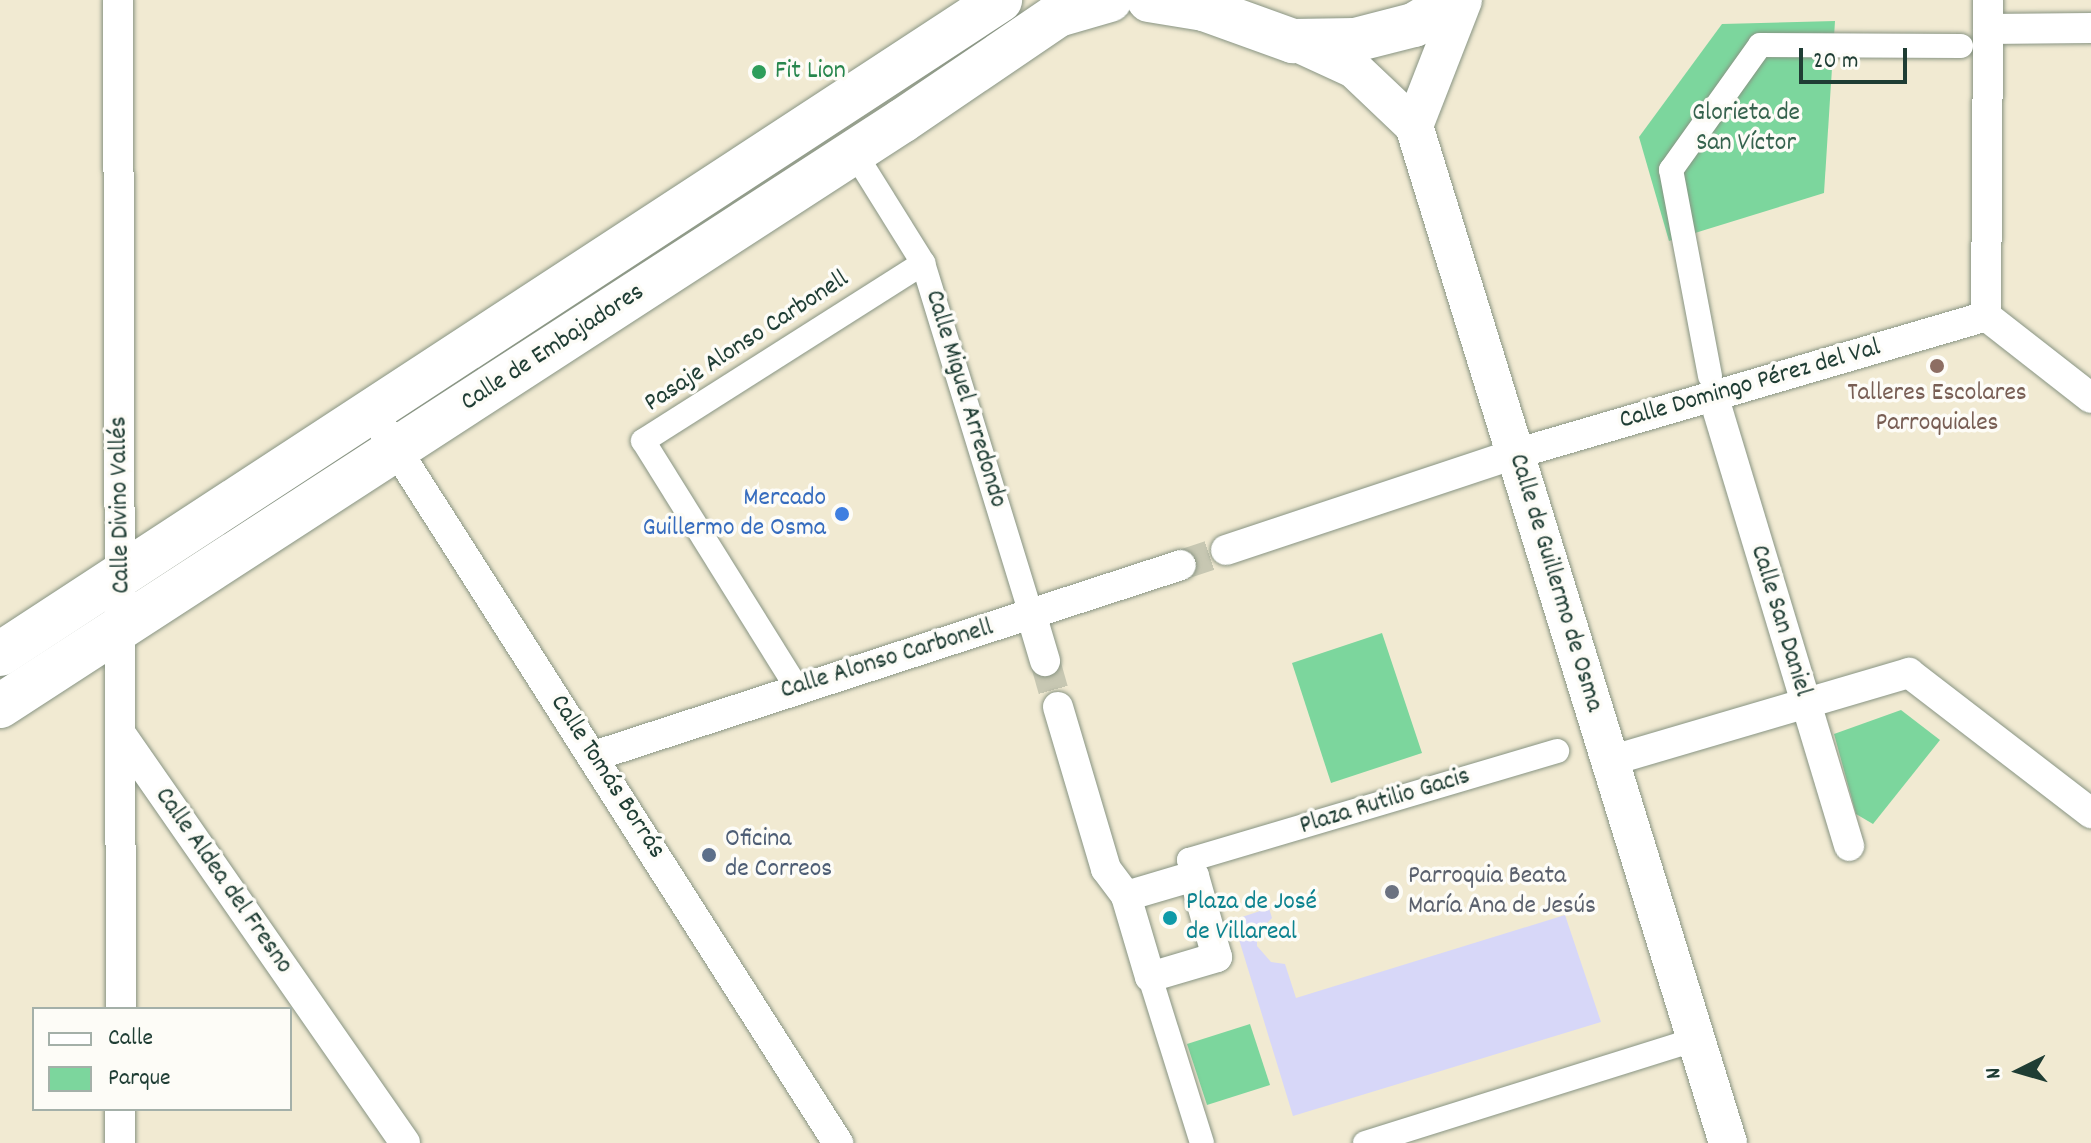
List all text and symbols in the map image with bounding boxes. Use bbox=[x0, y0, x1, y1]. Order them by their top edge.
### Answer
scale bar bbox=[1803, 32, 1911, 82]
text: 20 m bbox=[1813, 45, 1859, 79]
place label: Fit Lion bbox=[775, 56, 846, 88]
marker: Fit Lion bbox=[750, 63, 768, 81]
park label: Glorieta de San Víctor bbox=[1692, 98, 1800, 160]
street label: Pasaje Alonso Carbonell bbox=[639, 264, 855, 420]
street label: Calle de Embajadores bbox=[455, 277, 651, 419]
street label: Calle Miguel Arredondo bbox=[917, 287, 1013, 511]
street label: Calle Domingo Pérez del Val bbox=[1616, 333, 1884, 437]
marker: Talleres Escolares Parroquiales bbox=[1928, 357, 1946, 375]
place label: Talleres Escolares Parroquiales bbox=[1847, 378, 2027, 440]
street label: Calle Divino Vallés bbox=[104, 416, 138, 594]
street label: Calle de Guillermo de Osma bbox=[1501, 450, 1609, 716]
place label: Mercado Guillermo de Osma bbox=[643, 483, 826, 544]
marker: Mercado Guillermo de Osma bbox=[833, 505, 851, 523]
street label: Calle San Daniel bbox=[1742, 542, 1818, 700]
street label: Calle Alonso Carbonell bbox=[777, 613, 997, 707]
street label: Calle Tomás Borrás bbox=[542, 689, 672, 865]
street label: Plaza Rutilio Gacis bbox=[1296, 761, 1474, 843]
street label: Calle Aldea del Fresno bbox=[147, 782, 299, 980]
place label: Oficina de Correos bbox=[725, 824, 832, 886]
marker: Oficina de Correos bbox=[700, 846, 718, 864]
place label: Parroquia Beata María Ana de Jesús bbox=[1408, 861, 1596, 922]
marker: Parroquia Beata María Ana de Jesús bbox=[1383, 883, 1401, 901]
place label: Plaza de José de Villareal bbox=[1186, 887, 1317, 948]
marker: Plaza de José de Villareal bbox=[1161, 909, 1179, 927]
legend bbox=[32, 1007, 292, 1111]
text: Calle bbox=[108, 1022, 153, 1056]
north arrow bbox=[1979, 1031, 2059, 1111]
text: Parque bbox=[108, 1062, 171, 1096]
text: N bbox=[1979, 1066, 2011, 1080]

